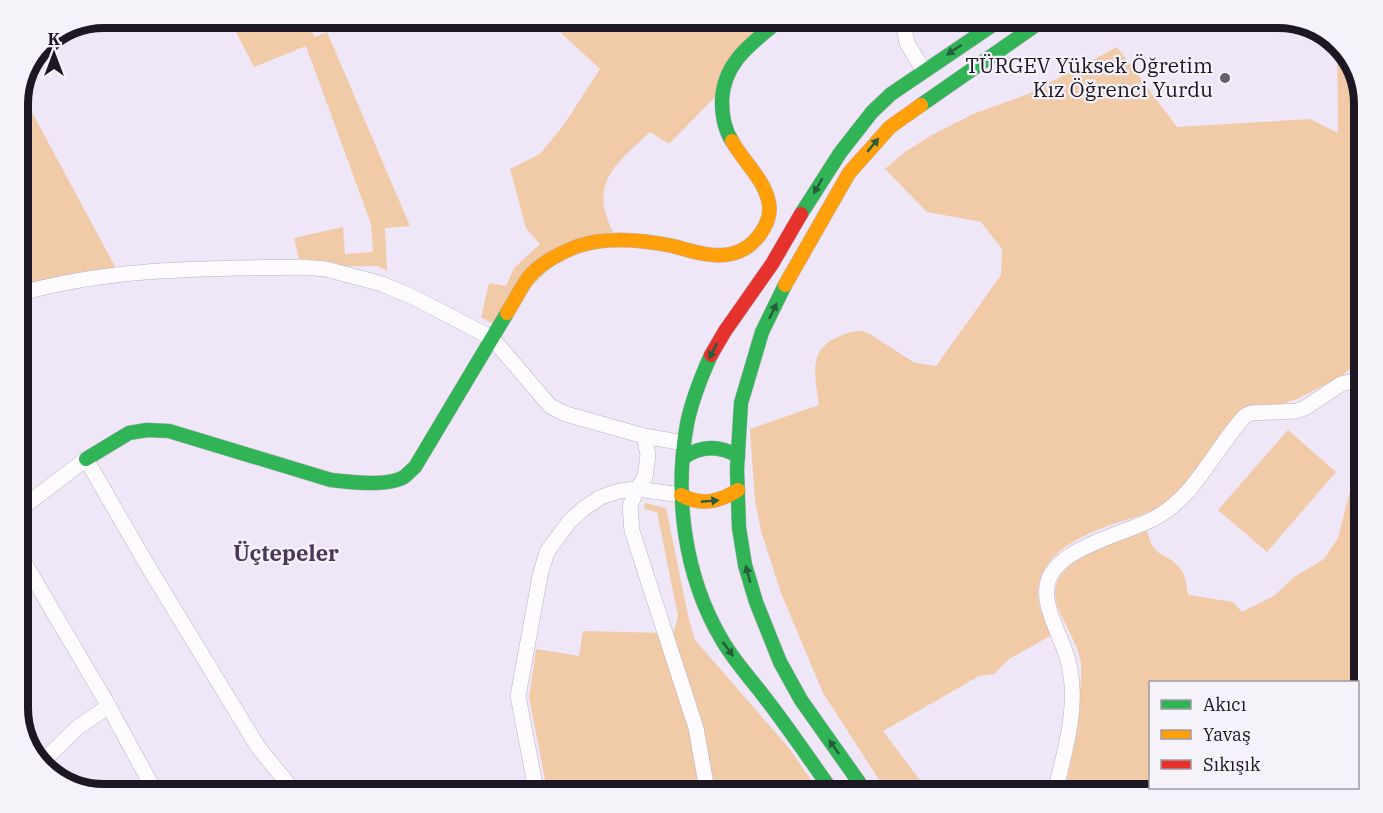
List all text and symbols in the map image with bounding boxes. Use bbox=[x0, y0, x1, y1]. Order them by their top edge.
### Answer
north arrow bbox=[24, 24, 84, 84]
text: K bbox=[48, 29, 61, 49]
one-way arrow bbox=[946, 45, 962, 56]
place label: TÜRGEV Yüksek Öğretim Kız Öğrenci Yurdu bbox=[965, 51, 1213, 103]
marker: TÜRGEV Yüksek Öğretim Kız Öğrenci Yurdu bbox=[1218, 71, 1232, 85]
one-way arrow bbox=[866, 138, 879, 153]
one-way arrow bbox=[813, 178, 823, 195]
one-way arrow bbox=[768, 303, 777, 320]
one-way arrow bbox=[708, 342, 718, 359]
one-way arrow bbox=[700, 496, 719, 506]
district label: Üçtepeler bbox=[233, 538, 339, 567]
one-way arrow bbox=[743, 565, 752, 583]
one-way arrow bbox=[722, 641, 734, 657]
legend bbox=[1149, 681, 1359, 789]
text: Akıcı bbox=[1203, 693, 1247, 716]
text: Yavaş bbox=[1203, 723, 1251, 746]
one-way arrow bbox=[828, 740, 840, 756]
text: Sıkışık bbox=[1203, 753, 1261, 776]

